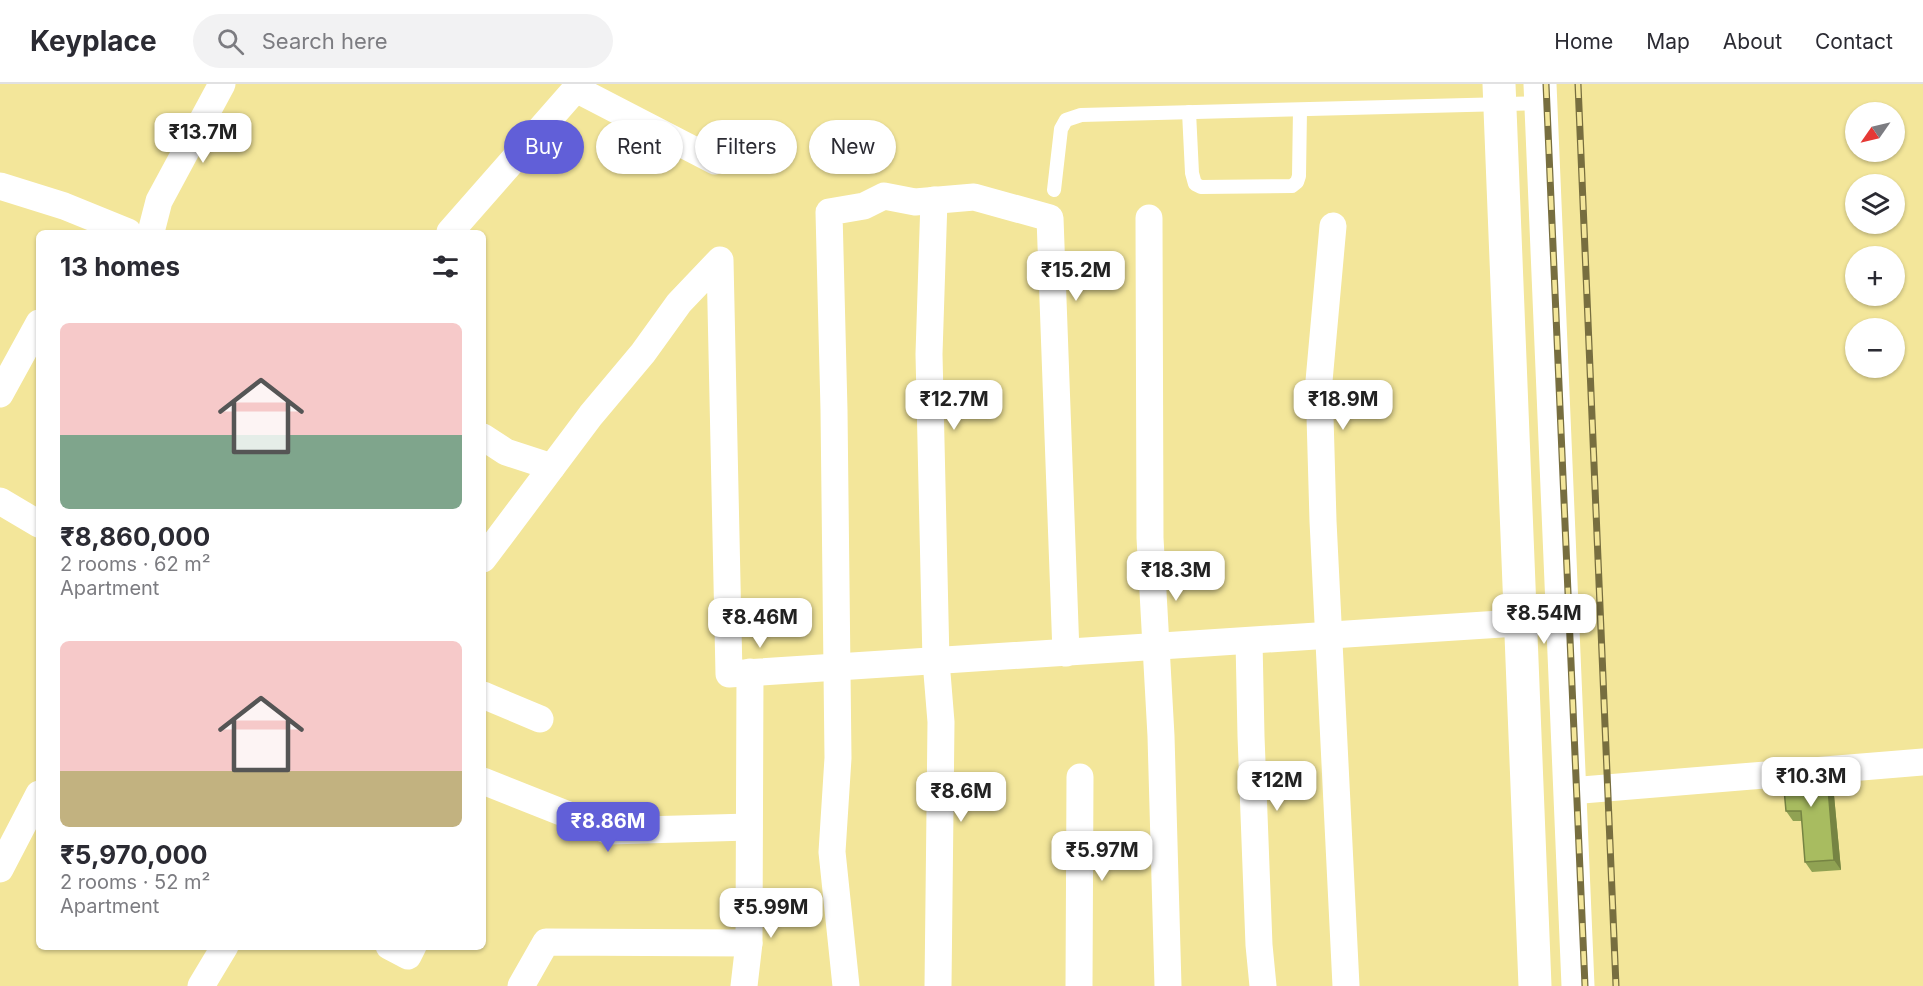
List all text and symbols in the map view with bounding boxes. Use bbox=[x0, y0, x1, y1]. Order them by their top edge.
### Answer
search box bbox=[193, 14, 613, 68]
text: Keyplace bbox=[30, 24, 157, 58]
icon: search bbox=[214, 25, 247, 58]
text: Search here bbox=[262, 28, 388, 54]
text: Home bbox=[1554, 29, 1613, 54]
text: Map bbox=[1646, 29, 1690, 54]
text: About bbox=[1723, 29, 1782, 54]
text: Contact bbox=[1815, 29, 1893, 54]
north arrow bbox=[1845, 102, 1905, 162]
map controls bbox=[1845, 102, 1905, 378]
pin: ₹13.7M bbox=[154, 113, 252, 164]
text: ₹13.7M bbox=[169, 120, 237, 144]
chip: Buy bbox=[504, 120, 584, 174]
chip: Rent bbox=[596, 120, 683, 174]
chip: Filters bbox=[695, 120, 797, 174]
chip: New bbox=[809, 120, 896, 174]
button: layers bbox=[1845, 174, 1905, 234]
button: + bbox=[1845, 246, 1905, 306]
icon: filters bbox=[429, 250, 462, 283]
text: 13 homes bbox=[60, 251, 180, 282]
pin: ₹15.2M bbox=[1027, 251, 1125, 302]
text: ₹15.2M bbox=[1041, 258, 1111, 282]
button: − bbox=[1845, 318, 1905, 378]
icon: home bbox=[207, 362, 315, 470]
pin: ₹12.7M bbox=[905, 380, 1003, 431]
pin: ₹18.9M bbox=[1294, 380, 1392, 431]
text: ₹12.7M bbox=[919, 387, 989, 411]
text: ₹18.9M bbox=[1308, 387, 1378, 411]
text: ₹8,860,000 bbox=[60, 521, 210, 552]
pin: ₹18.3M bbox=[1127, 551, 1225, 602]
text: 2 rooms · 62 m² bbox=[60, 552, 211, 576]
text: ₹18.3M bbox=[1141, 558, 1211, 582]
text: Apartment bbox=[60, 576, 159, 600]
pin: ₹8.54M bbox=[1495, 594, 1593, 645]
pin: ₹8.46M bbox=[711, 598, 809, 649]
text: ₹8.54M bbox=[1506, 601, 1582, 625]
text: ₹8.46M bbox=[722, 605, 798, 629]
icon: home bbox=[207, 680, 315, 788]
pin: ₹10.3M bbox=[1762, 757, 1860, 808]
pin: ₹12M bbox=[1241, 761, 1313, 812]
text: ₹10.3M bbox=[1776, 764, 1846, 788]
text: ₹12M bbox=[1251, 768, 1303, 792]
pin: ₹8.6M bbox=[919, 772, 1003, 823]
text: ₹8.6M bbox=[930, 779, 992, 803]
pin: ₹8.86M bbox=[559, 802, 657, 853]
text: ₹8.86M bbox=[571, 809, 645, 833]
pin: ₹5.97M bbox=[1053, 831, 1151, 882]
text: ₹5.97M bbox=[1065, 838, 1139, 862]
text: ₹5,970,000 bbox=[60, 839, 208, 870]
text: 2 rooms · 52 m² bbox=[60, 870, 210, 894]
pin: ₹5.99M bbox=[722, 888, 820, 939]
text: Apartment bbox=[60, 894, 159, 918]
text: ₹5.99M bbox=[734, 895, 808, 919]

